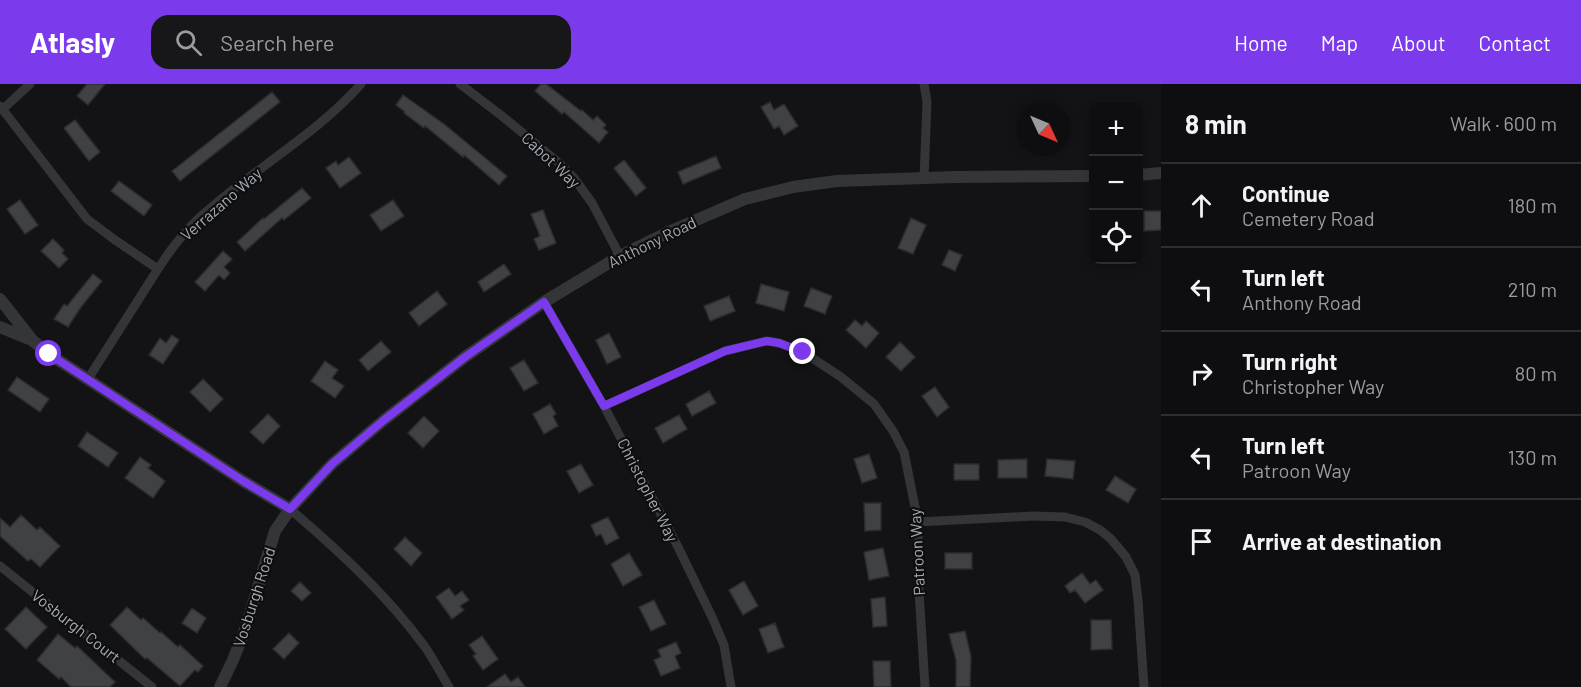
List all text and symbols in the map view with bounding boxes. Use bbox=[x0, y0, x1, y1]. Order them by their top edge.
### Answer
search box bbox=[151, 15, 571, 69]
text: Atlasly bbox=[30, 25, 115, 59]
icon: search bbox=[172, 26, 205, 59]
text: Search here bbox=[220, 29, 335, 55]
text: Home bbox=[1234, 30, 1288, 55]
text: Map bbox=[1321, 30, 1358, 55]
text: About bbox=[1391, 30, 1446, 55]
text: Contact bbox=[1479, 30, 1551, 55]
north arrow bbox=[1017, 102, 1071, 156]
map controls bbox=[1089, 102, 1143, 264]
button: + bbox=[1089, 102, 1143, 156]
text: 8 min bbox=[1185, 108, 1247, 139]
text: Walk · 600 m bbox=[1450, 111, 1557, 135]
street label: Cabot Way bbox=[518, 128, 585, 192]
button: − bbox=[1089, 156, 1143, 210]
street label: Verrazano Way bbox=[176, 163, 266, 244]
text: Continue bbox=[1242, 180, 1330, 206]
icon: ahead bbox=[1185, 189, 1218, 222]
text: 180 m bbox=[1508, 193, 1557, 217]
text: Cemetery Road bbox=[1242, 206, 1375, 230]
button: locate bbox=[1089, 210, 1143, 264]
street label: Anthony Road bbox=[605, 212, 699, 271]
text: Turn left bbox=[1242, 264, 1325, 290]
icon: left bbox=[1185, 273, 1218, 306]
text: 210 m bbox=[1508, 277, 1557, 301]
text: Anthony Road bbox=[1242, 290, 1362, 314]
route end bbox=[789, 338, 815, 364]
route start bbox=[35, 340, 61, 366]
text: Turn right bbox=[1242, 348, 1337, 374]
icon: right bbox=[1185, 357, 1218, 390]
text: 80 m bbox=[1515, 361, 1557, 385]
text: Christopher Way bbox=[1242, 374, 1384, 398]
text: Turn left bbox=[1242, 432, 1325, 458]
street label: Christopher Way bbox=[614, 435, 683, 545]
icon: left bbox=[1185, 441, 1218, 474]
text: 130 m bbox=[1508, 445, 1557, 469]
text: Patroon Way bbox=[1242, 458, 1351, 482]
street label: Patroon Way bbox=[905, 507, 928, 596]
icon: arrive bbox=[1185, 525, 1218, 558]
text: Arrive at destination bbox=[1242, 528, 1441, 554]
street label: Vosburgh Road bbox=[228, 545, 279, 649]
street label: Vosburgh Court bbox=[28, 585, 124, 666]

